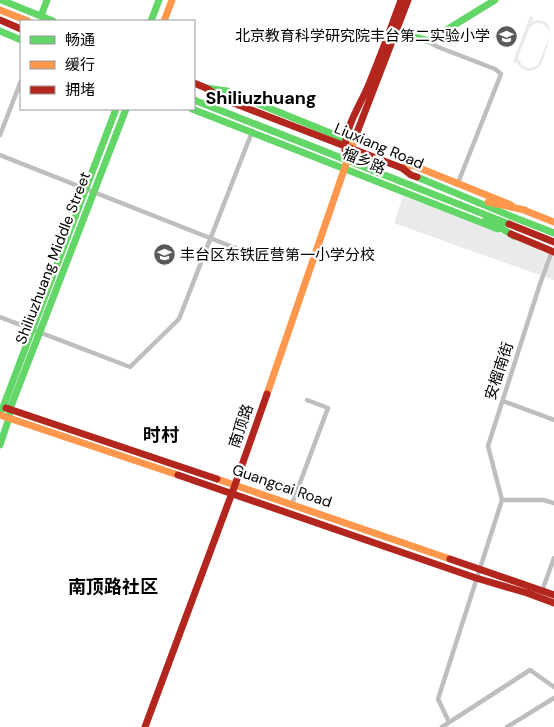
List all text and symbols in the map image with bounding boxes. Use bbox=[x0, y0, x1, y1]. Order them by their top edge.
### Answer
legend bbox=[20, 20, 195, 110]
school or university icon: 北京教育科学研究院丰台第二实验小学 bbox=[494, 24, 518, 48]
place label: 北京教育科学研究院丰台第二实验小学 bbox=[235, 26, 490, 46]
text: 畅通 bbox=[65, 30, 95, 50]
text: 缓行 bbox=[65, 55, 95, 75]
text: 拥堵 bbox=[65, 80, 95, 100]
district label: Shiliuzhuang bbox=[205, 86, 317, 110]
street label: Liuxiang Road bbox=[331, 118, 427, 174]
street label: 榴乡路 bbox=[339, 143, 389, 179]
street label: Shiliuzhuang Middle Street bbox=[11, 169, 95, 347]
school or university icon: 丰台区东铁匠营第一小学分校 bbox=[152, 243, 176, 267]
place label: 丰台区东铁匠营第一小学分校 bbox=[180, 245, 375, 265]
street label: 安榴南街 bbox=[480, 339, 518, 403]
street label: 南顶路 bbox=[224, 401, 258, 451]
district label: 时村 bbox=[143, 423, 179, 447]
street label: Guangcai Road bbox=[230, 460, 334, 512]
district label: 南顶路社区 bbox=[68, 575, 158, 599]

